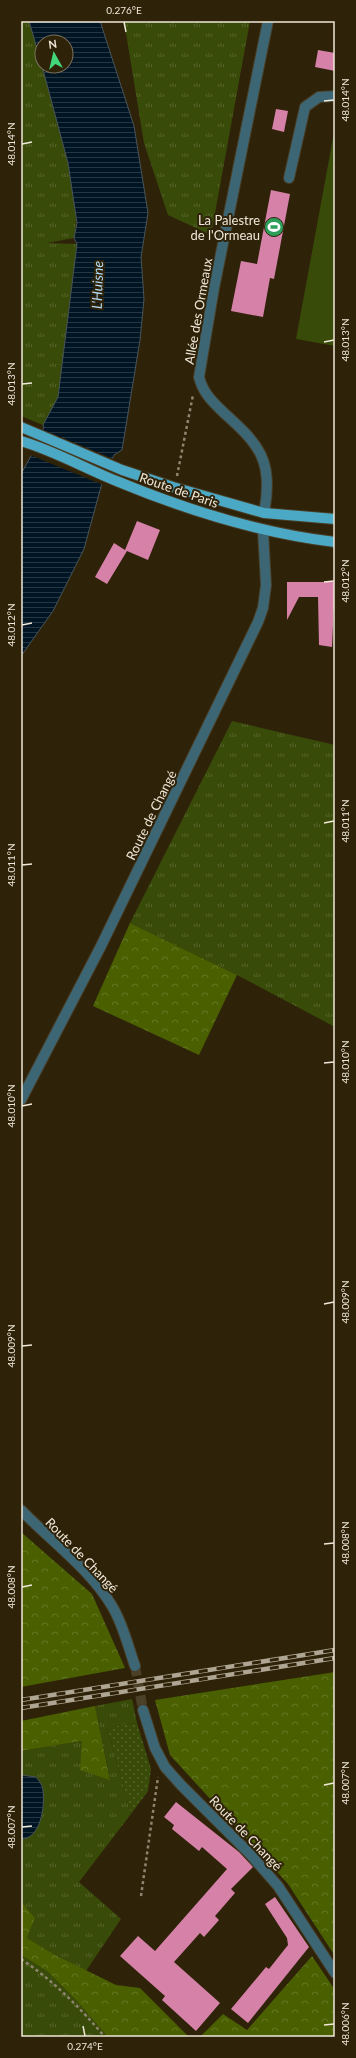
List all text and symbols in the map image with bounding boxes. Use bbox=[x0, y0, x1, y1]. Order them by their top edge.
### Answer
text: 0.276°E bbox=[106, 4, 142, 16]
north arrow bbox=[34, 34, 74, 74]
text: N bbox=[47, 37, 58, 51]
text: 48.014°N bbox=[339, 78, 351, 122]
text: 48.014°N bbox=[5, 122, 17, 166]
place label: La Palestre de l'Ormeau bbox=[191, 212, 260, 243]
sports icon: La Palestre de l'Ormeau bbox=[263, 216, 285, 238]
street label: Allée des Ormeaux bbox=[181, 256, 215, 365]
water label: L'Huisne bbox=[88, 260, 106, 309]
text: 48.013°N bbox=[339, 318, 351, 362]
text: 48.013°N bbox=[5, 362, 17, 406]
street label: Route de Paris bbox=[138, 469, 221, 511]
text: 48.012°N bbox=[339, 559, 351, 603]
text: 48.012°N bbox=[5, 603, 17, 647]
street label: Route de Changé bbox=[122, 767, 180, 862]
text: 48.011°N bbox=[339, 799, 351, 843]
text: 48.011°N bbox=[5, 843, 17, 887]
text: 48.010°N bbox=[339, 1040, 351, 1084]
text: 48.010°N bbox=[5, 1084, 17, 1128]
text: 48.009°N bbox=[339, 1280, 351, 1324]
text: 48.009°N bbox=[5, 1324, 17, 1368]
street label: Route de Changé bbox=[42, 1514, 122, 1596]
text: 48.008°N bbox=[339, 1521, 351, 1565]
text: 48.008°N bbox=[5, 1565, 17, 1609]
text: 48.007°N bbox=[339, 1761, 351, 1805]
street label: Route de Changé bbox=[206, 1792, 286, 1874]
text: 48.007°N bbox=[5, 1805, 17, 1849]
text: 48.006°N bbox=[339, 2002, 351, 2046]
text: 0.274°E bbox=[67, 2040, 103, 2052]

